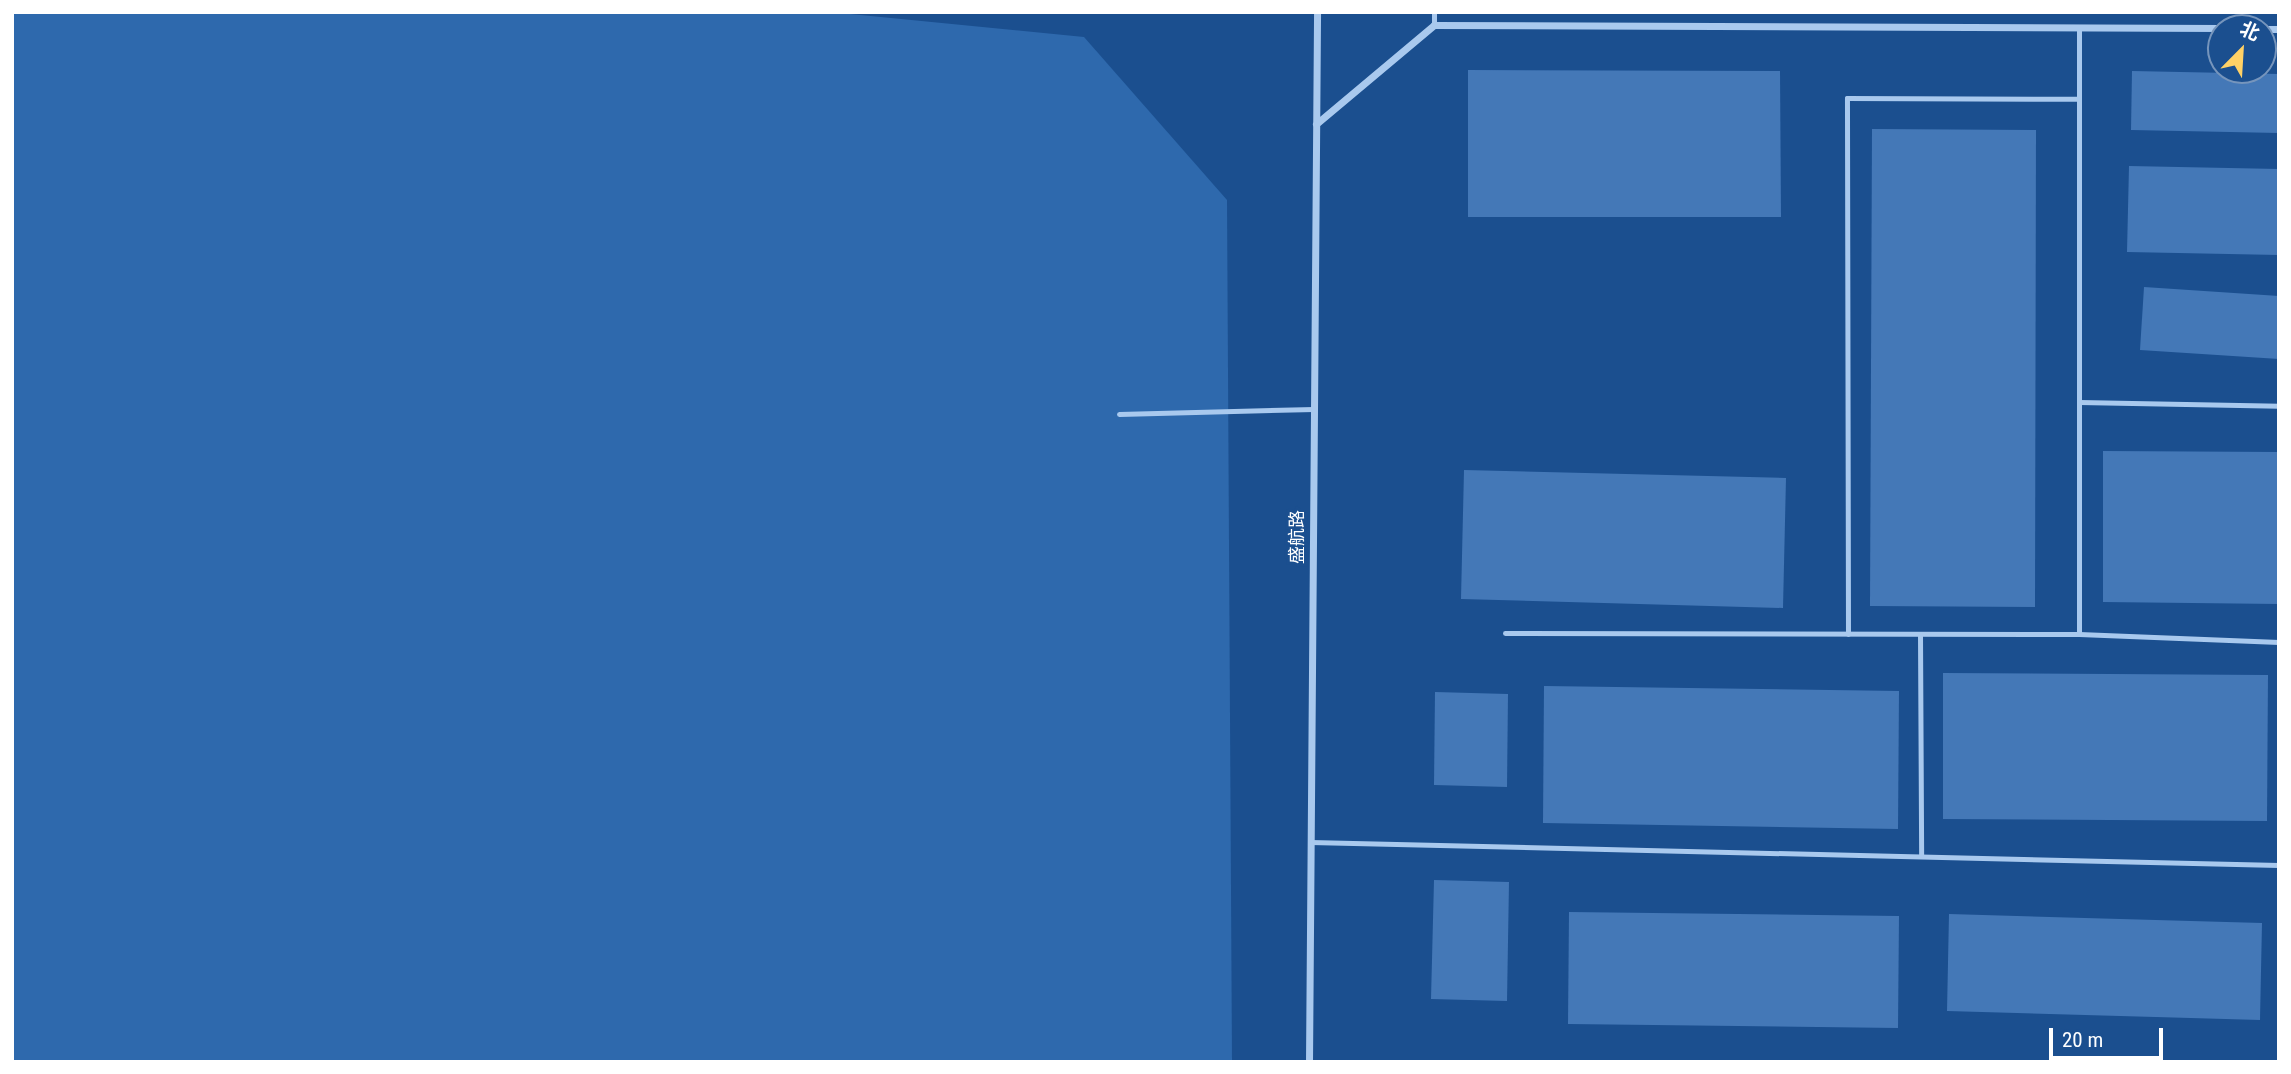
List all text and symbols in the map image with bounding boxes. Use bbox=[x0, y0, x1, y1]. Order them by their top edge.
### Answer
north arrow bbox=[2207, 14, 2277, 84]
text: 北 bbox=[2237, 17, 2263, 46]
street label: 盛航路 bbox=[1286, 510, 1308, 564]
scale bar bbox=[2053, 1014, 2167, 1058]
text: 20 m bbox=[2062, 1028, 2103, 1052]

